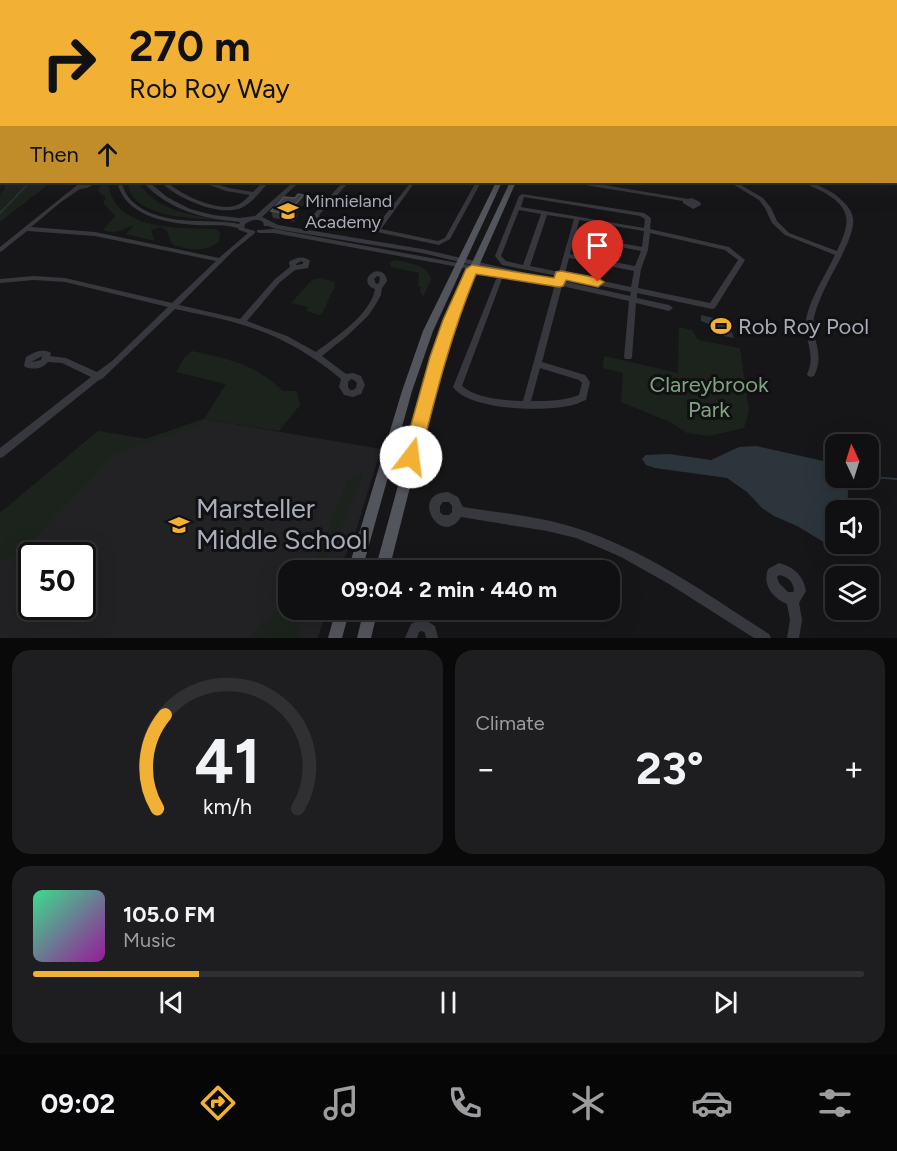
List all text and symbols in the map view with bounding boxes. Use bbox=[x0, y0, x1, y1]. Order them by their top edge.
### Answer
text: 270 m bbox=[129, 21, 251, 72]
icon: right bbox=[30, 24, 108, 102]
text: Rob Roy Way bbox=[129, 72, 290, 105]
icon: ahead bbox=[91, 138, 124, 171]
text: Then bbox=[30, 141, 79, 168]
place label: Minnieland Academy bbox=[305, 190, 392, 233]
school or university icon: Minnieland Academy bbox=[276, 199, 300, 223]
pin bbox=[572, 220, 623, 282]
icon: arrive bbox=[581, 229, 614, 262]
place label: Rob Roy Pool bbox=[738, 313, 869, 340]
sports icon: Rob Roy Pool bbox=[709, 314, 733, 338]
park label: Clareybrook Park bbox=[649, 371, 769, 423]
position arrow bbox=[379, 425, 443, 489]
north arrow bbox=[825, 434, 879, 488]
map controls bbox=[825, 434, 879, 620]
place label: Marsteller Middle School bbox=[196, 492, 368, 556]
button: sound bbox=[825, 500, 879, 554]
school or university icon: Marsteller Middle School bbox=[167, 513, 191, 537]
speed limit sign: 50 bbox=[18, 542, 96, 620]
button: layers bbox=[825, 566, 879, 620]
text: 09:04 · 2 min · 440 m bbox=[341, 576, 557, 603]
text: Climate bbox=[476, 711, 545, 735]
text: 41 bbox=[194, 724, 260, 799]
text: 23° bbox=[636, 741, 704, 795]
text: − bbox=[476, 749, 496, 788]
text: + bbox=[843, 749, 864, 788]
text: km/h bbox=[203, 794, 252, 819]
text: 105.0 FM bbox=[123, 901, 215, 928]
text: Music bbox=[123, 928, 176, 952]
icon: previous bbox=[155, 986, 188, 1019]
icon: pause bbox=[432, 986, 465, 1019]
icon: next bbox=[709, 986, 742, 1019]
icon: directions bbox=[197, 1082, 239, 1124]
icon: music bbox=[320, 1082, 362, 1124]
icon: phone bbox=[444, 1082, 486, 1124]
icon: climate bbox=[567, 1082, 609, 1124]
icon: car bbox=[691, 1082, 733, 1124]
icon: filters bbox=[814, 1082, 856, 1124]
text: 09:02 bbox=[41, 1087, 115, 1120]

